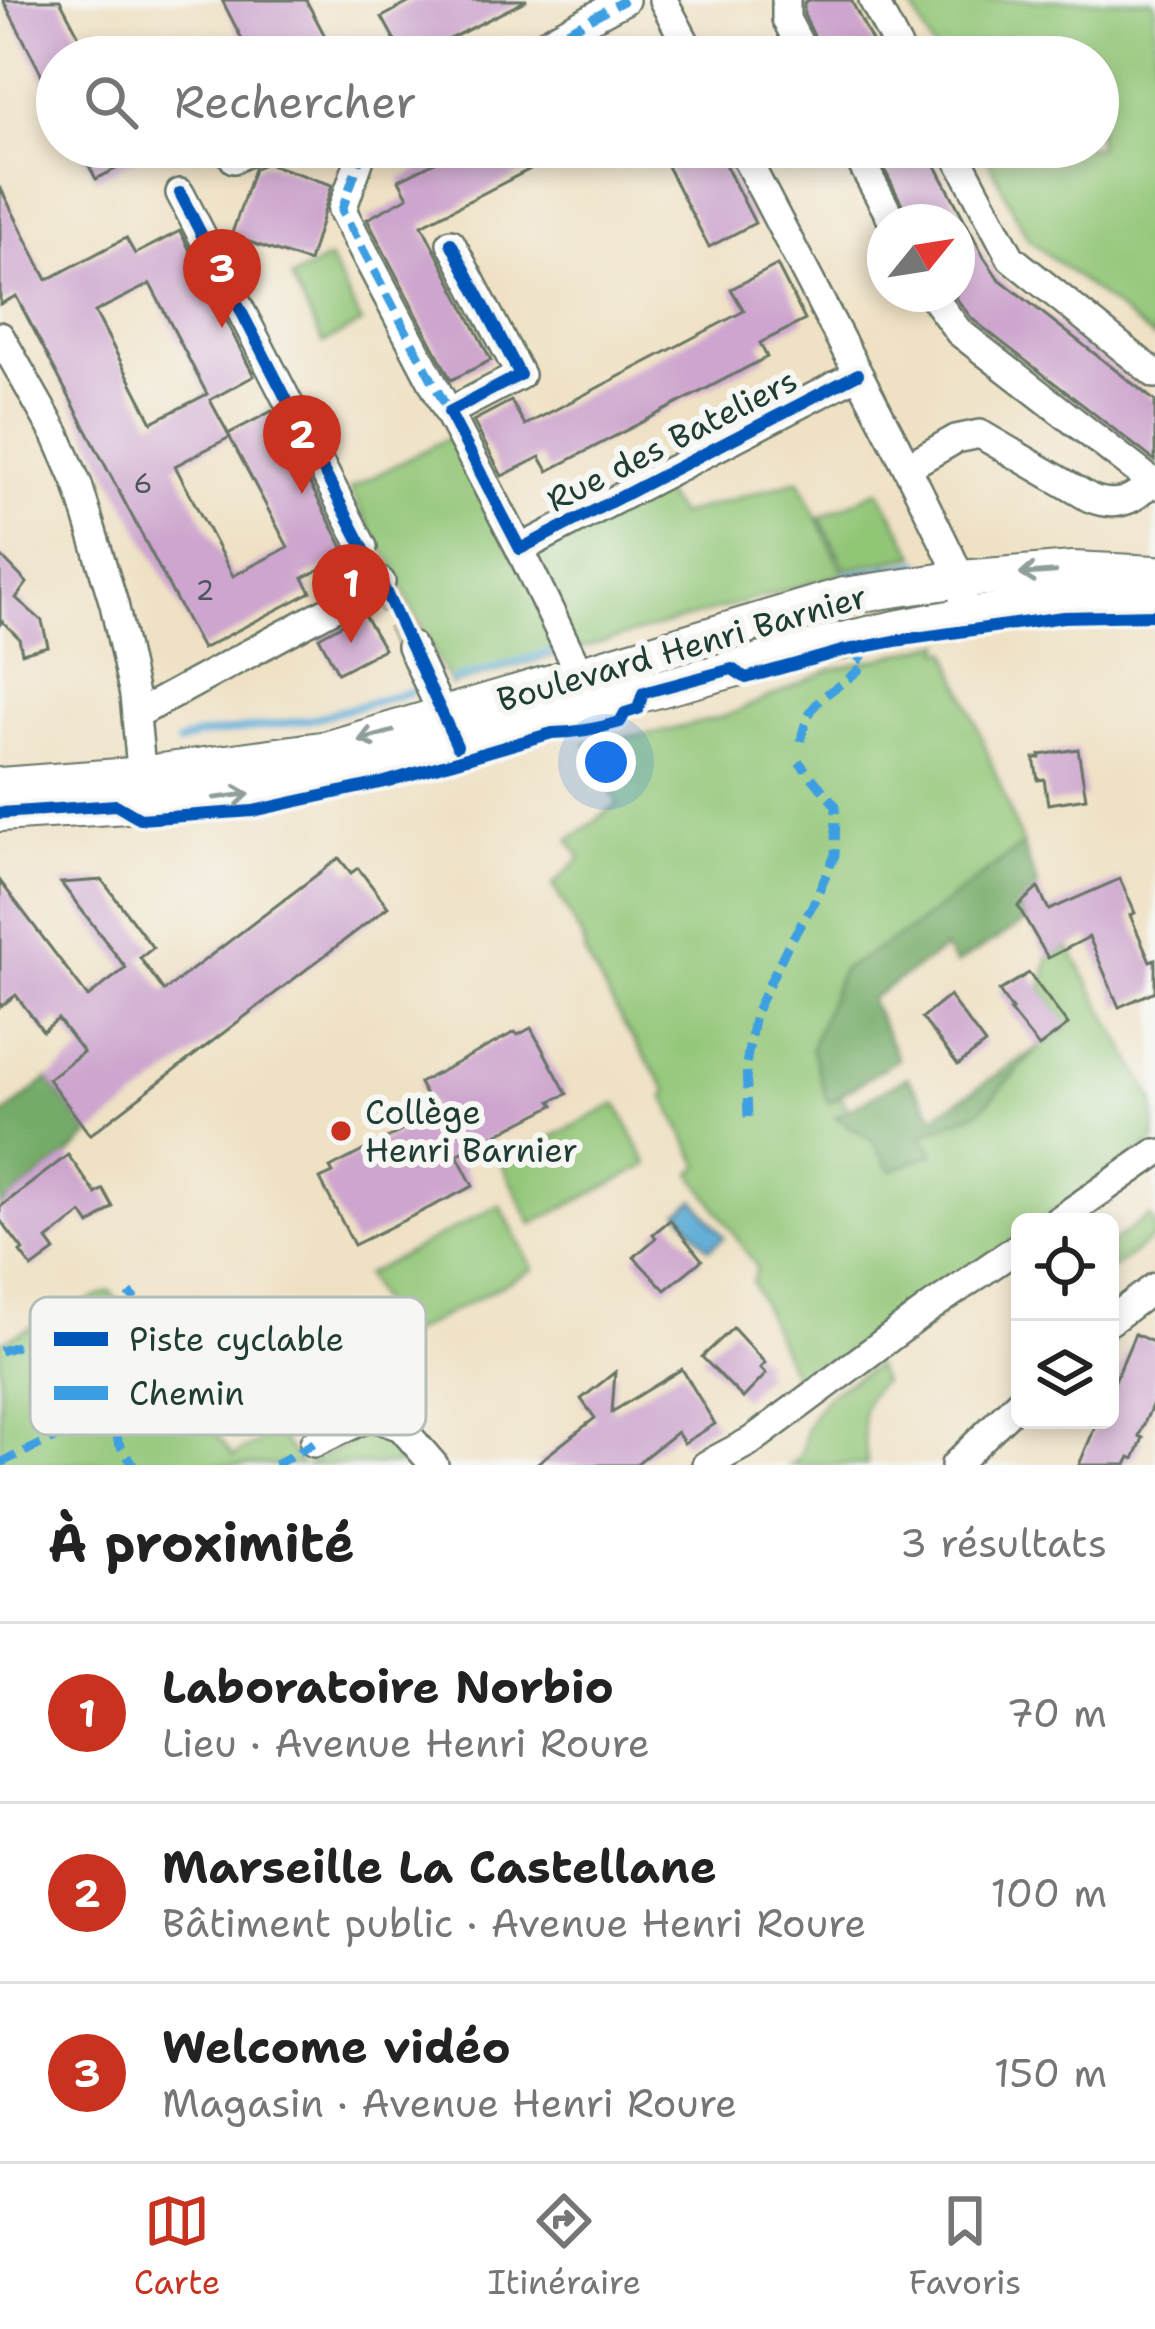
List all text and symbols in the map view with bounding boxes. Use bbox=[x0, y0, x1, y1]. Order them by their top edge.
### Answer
search box bbox=[36, 36, 1119, 168]
icon: search bbox=[78, 69, 144, 135]
text: Rechercher bbox=[174, 72, 417, 132]
north arrow bbox=[867, 204, 975, 312]
pin: 3 bbox=[183, 229, 261, 328]
street label: Rue des Bateliers bbox=[539, 357, 805, 523]
pin: 2 bbox=[263, 395, 341, 494]
house number: 6 bbox=[134, 465, 152, 502]
pin: 1 bbox=[312, 544, 390, 643]
one-way arrow bbox=[1019, 561, 1058, 584]
house number: 2 bbox=[196, 572, 214, 609]
street label: Boulevard Henri Barnier bbox=[492, 574, 872, 722]
one-way arrow bbox=[358, 727, 396, 749]
your location bbox=[576, 732, 636, 792]
one-way arrow bbox=[212, 784, 251, 806]
place label: Collège Henri Barnier bbox=[365, 1090, 578, 1173]
marker: Collège Henri Barnier bbox=[328, 1118, 354, 1144]
map controls bbox=[1011, 1213, 1119, 1429]
button: locate bbox=[1011, 1213, 1119, 1321]
legend bbox=[30, 1297, 426, 1435]
text: Piste cyclable bbox=[129, 1317, 344, 1362]
button: layers bbox=[1011, 1321, 1119, 1429]
text: Chemin bbox=[129, 1371, 245, 1416]
text: À proximité bbox=[48, 1509, 355, 1577]
text: 3 résultats bbox=[900, 1517, 1107, 1569]
text: Laboratoire Norbio bbox=[162, 1657, 614, 1717]
text: 1 bbox=[78, 1687, 96, 1739]
text: 70 m bbox=[1006, 1687, 1107, 1739]
text: Lieu · Avenue Henri Roure bbox=[162, 1717, 650, 1769]
text: Marseille La Castellane bbox=[162, 1837, 717, 1897]
text: 2 bbox=[73, 1867, 101, 1919]
text: 100 m bbox=[991, 1867, 1107, 1919]
text: Bâtiment public · Avenue Henri Roure bbox=[162, 1897, 866, 1949]
text: Welcome vidéo bbox=[162, 2017, 511, 2077]
text: 3 bbox=[73, 2047, 101, 2099]
text: 150 m bbox=[994, 2047, 1107, 2099]
text: Magasin · Avenue Henri Roure bbox=[162, 2077, 737, 2129]
tab: Carte bbox=[134, 2188, 220, 2305]
tab: Itinéraire bbox=[488, 2188, 641, 2305]
tab: Favoris bbox=[909, 2188, 1021, 2305]

